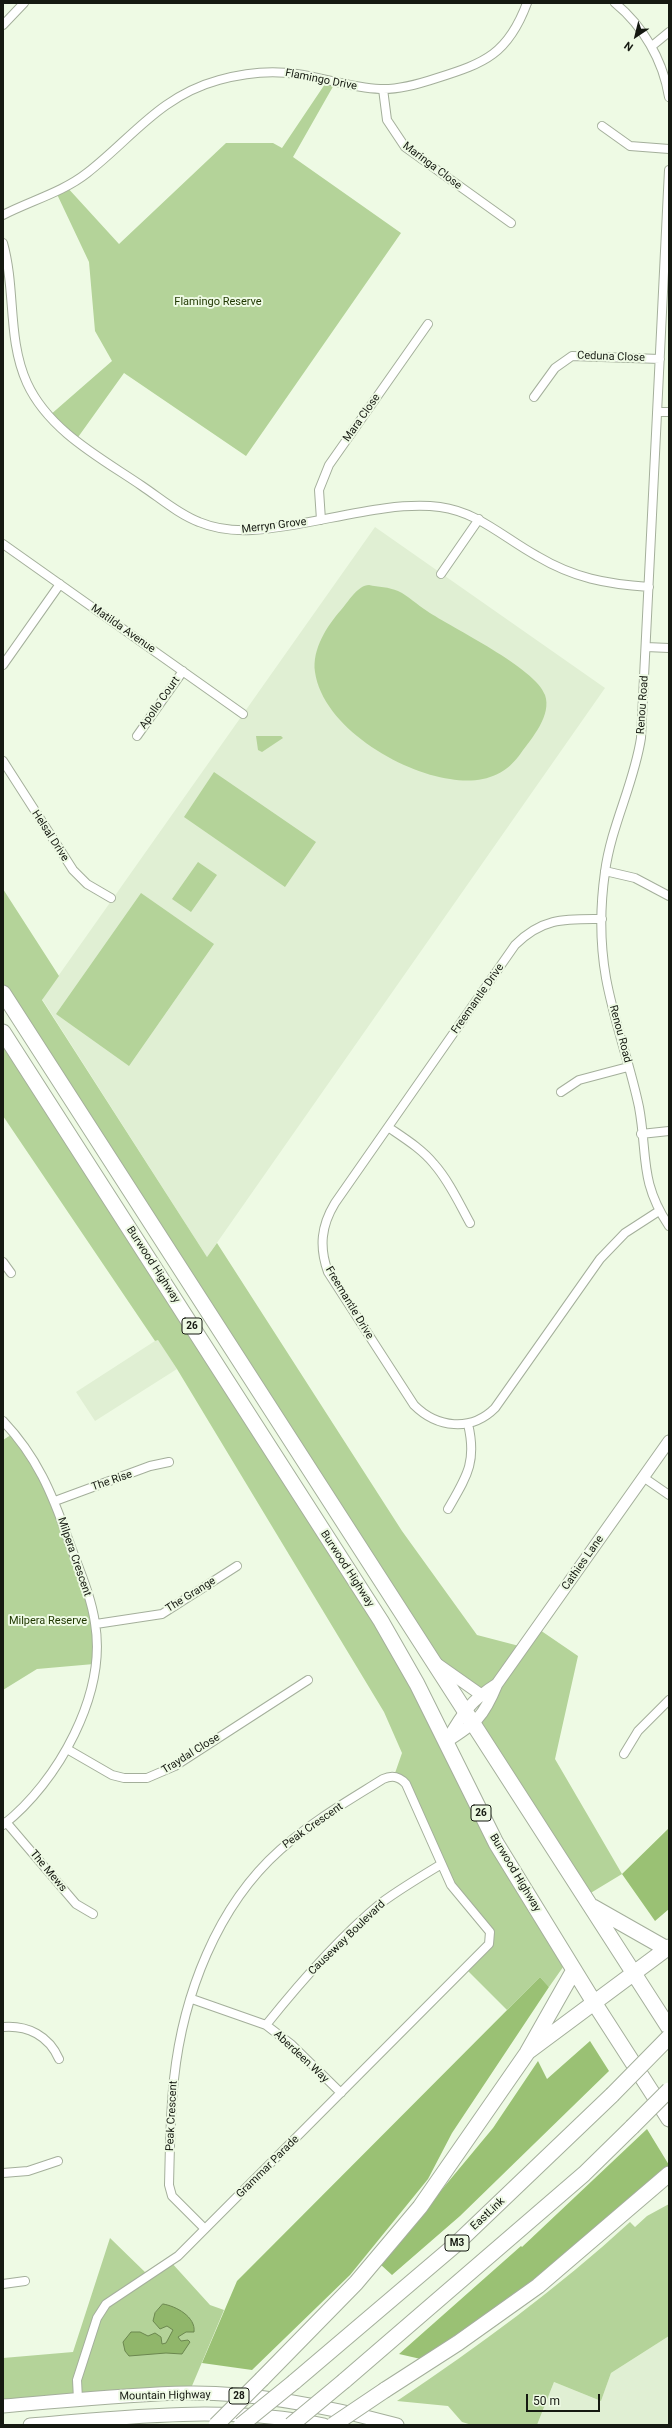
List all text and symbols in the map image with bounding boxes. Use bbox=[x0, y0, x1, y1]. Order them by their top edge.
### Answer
north arrow bbox=[616, 16, 656, 56]
text: N bbox=[622, 39, 636, 54]
street label: Flamingo Drive bbox=[284, 67, 358, 93]
street label: Maringa Close bbox=[400, 139, 464, 193]
park label: Flamingo Reserve bbox=[174, 295, 262, 309]
street label: Ceduna Close bbox=[577, 349, 645, 365]
street label: Mara Close bbox=[341, 392, 383, 444]
street label: Merryn Grove bbox=[241, 515, 307, 537]
street label: Matilda Avenue bbox=[88, 602, 158, 656]
street label: Apollo Court bbox=[137, 674, 183, 732]
street label: Renou Road bbox=[634, 675, 652, 735]
street label: Helsal Drive bbox=[29, 808, 71, 864]
street label: Freemantle Drive bbox=[449, 961, 507, 1037]
street label: Renou Road bbox=[606, 1004, 634, 1064]
street label: Burwood Highway bbox=[123, 1224, 183, 1306]
street label: Freemantle Drive bbox=[322, 1264, 376, 1342]
road number: 26 bbox=[182, 1318, 202, 1334]
street label: The Rise bbox=[90, 1468, 134, 1494]
street label: Milpera Crescent bbox=[54, 1516, 94, 1598]
street label: Burwood Highway bbox=[317, 1528, 377, 1610]
street label: Cathies Lane bbox=[559, 1533, 607, 1593]
street label: The Grange bbox=[164, 1574, 218, 1616]
park label: Milpera Reserve bbox=[9, 1614, 87, 1628]
street label: Traydal Close bbox=[160, 1731, 222, 1777]
street label: Peak Crescent bbox=[280, 1800, 346, 1852]
road number: 26 bbox=[471, 1805, 491, 1821]
street label: Burwood Highway bbox=[487, 1832, 543, 1914]
street label: The Mews bbox=[27, 1847, 69, 1895]
street label: Causeway Boulevard bbox=[306, 1898, 388, 1978]
street label: Aberdeen Way bbox=[271, 2028, 331, 2086]
street label: Peak Crescent bbox=[164, 2080, 180, 2152]
street label: Grammar Parade bbox=[234, 2133, 302, 2201]
street label: EastLink bbox=[468, 2195, 508, 2233]
road number: M3 bbox=[445, 2235, 469, 2251]
scale bar bbox=[528, 2386, 602, 2412]
road number: 28 bbox=[229, 2388, 249, 2404]
street label: Mountain Highway bbox=[119, 2389, 211, 2403]
text: 50 m bbox=[533, 2394, 560, 2408]

